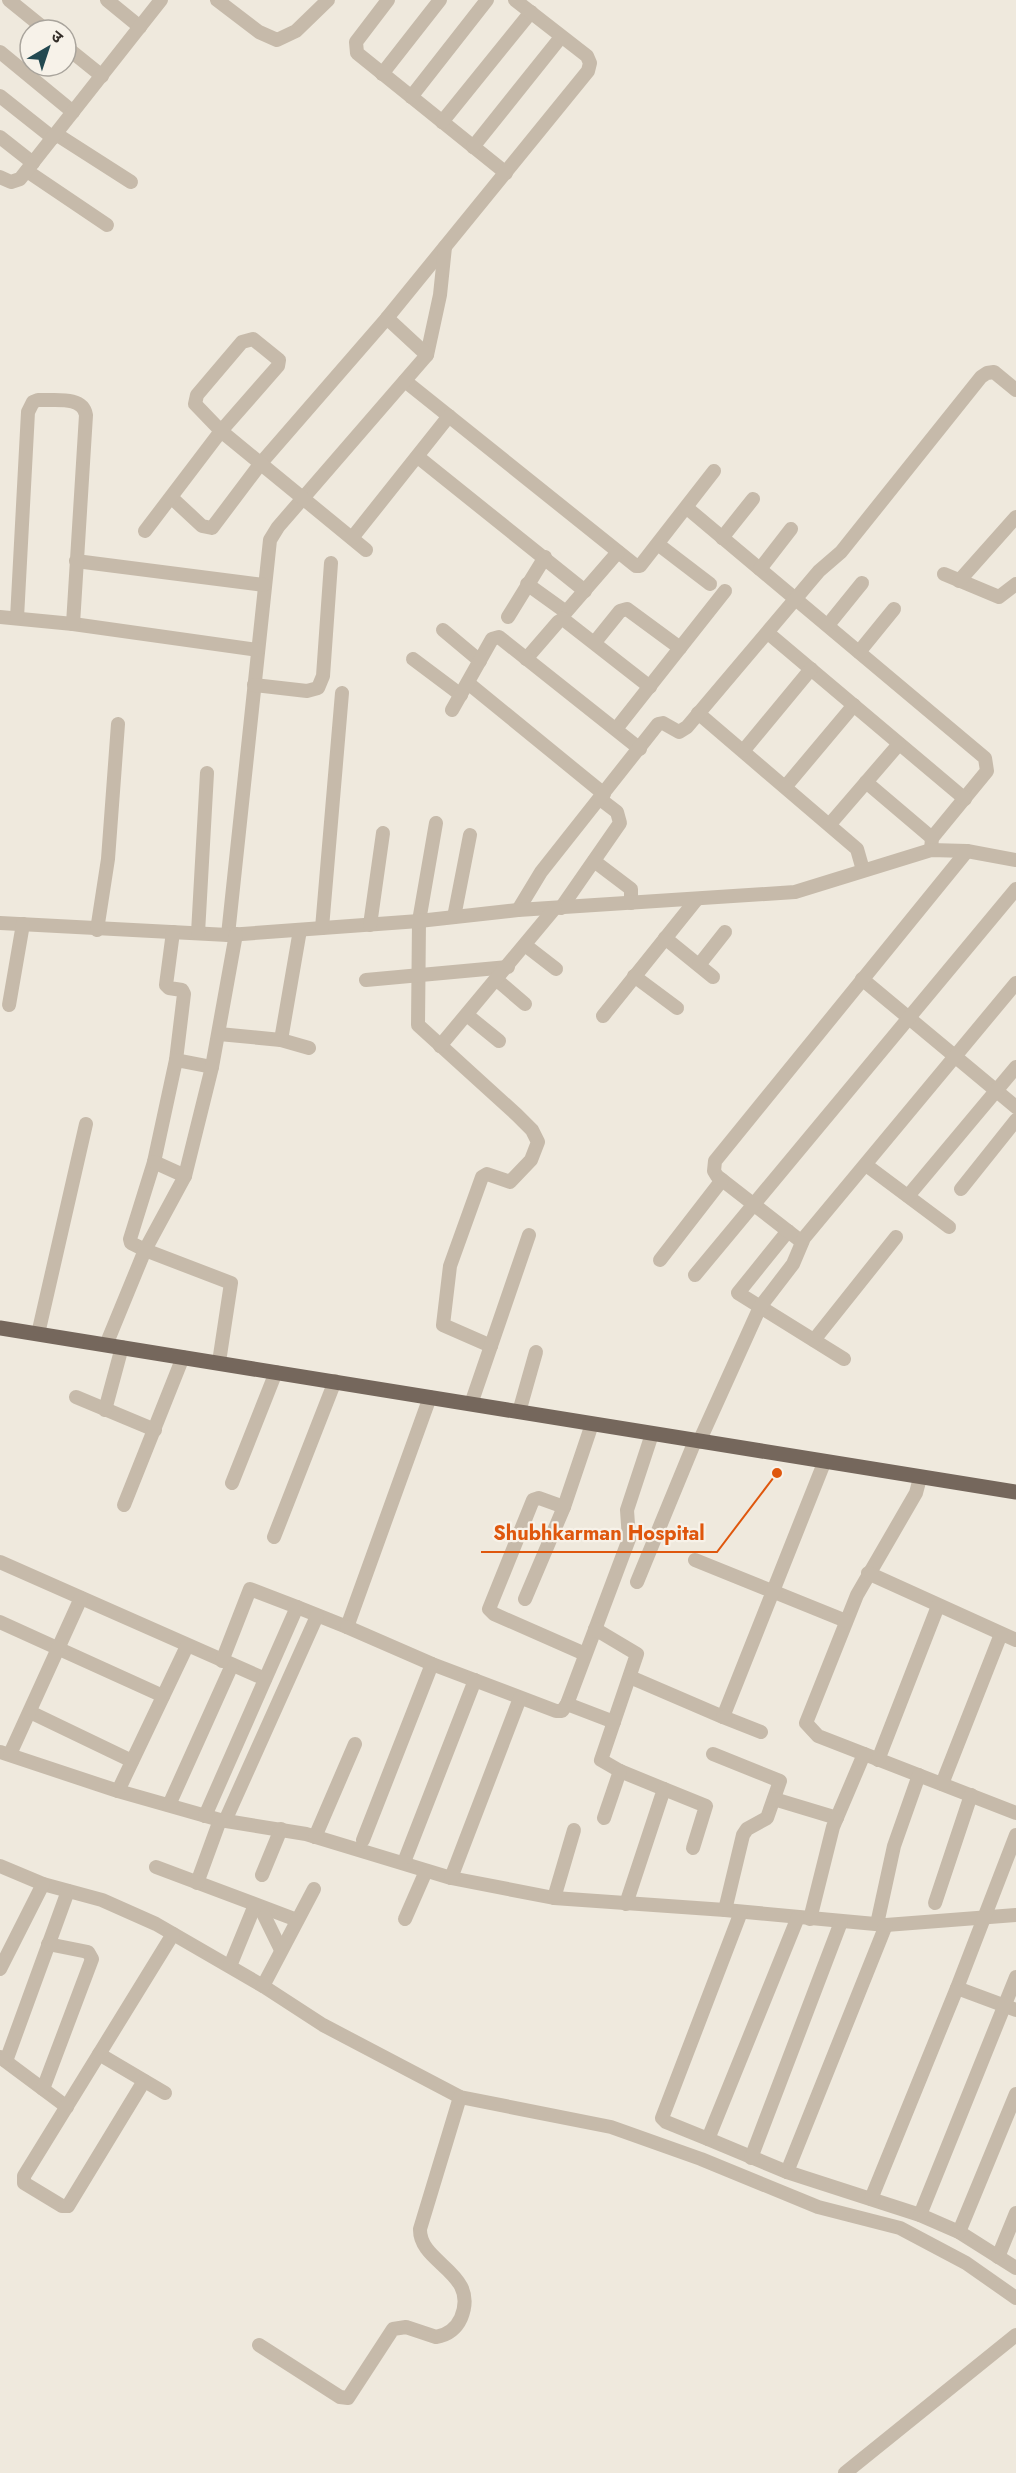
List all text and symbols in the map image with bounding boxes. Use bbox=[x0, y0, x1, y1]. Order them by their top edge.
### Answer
north arrow bbox=[18, 18, 78, 78]
text: उ bbox=[46, 25, 68, 49]
callout: Shubhkarman Hospital bbox=[481, 1514, 717, 1552]
text: Shubhkarman Hospital bbox=[493, 1519, 705, 1548]

